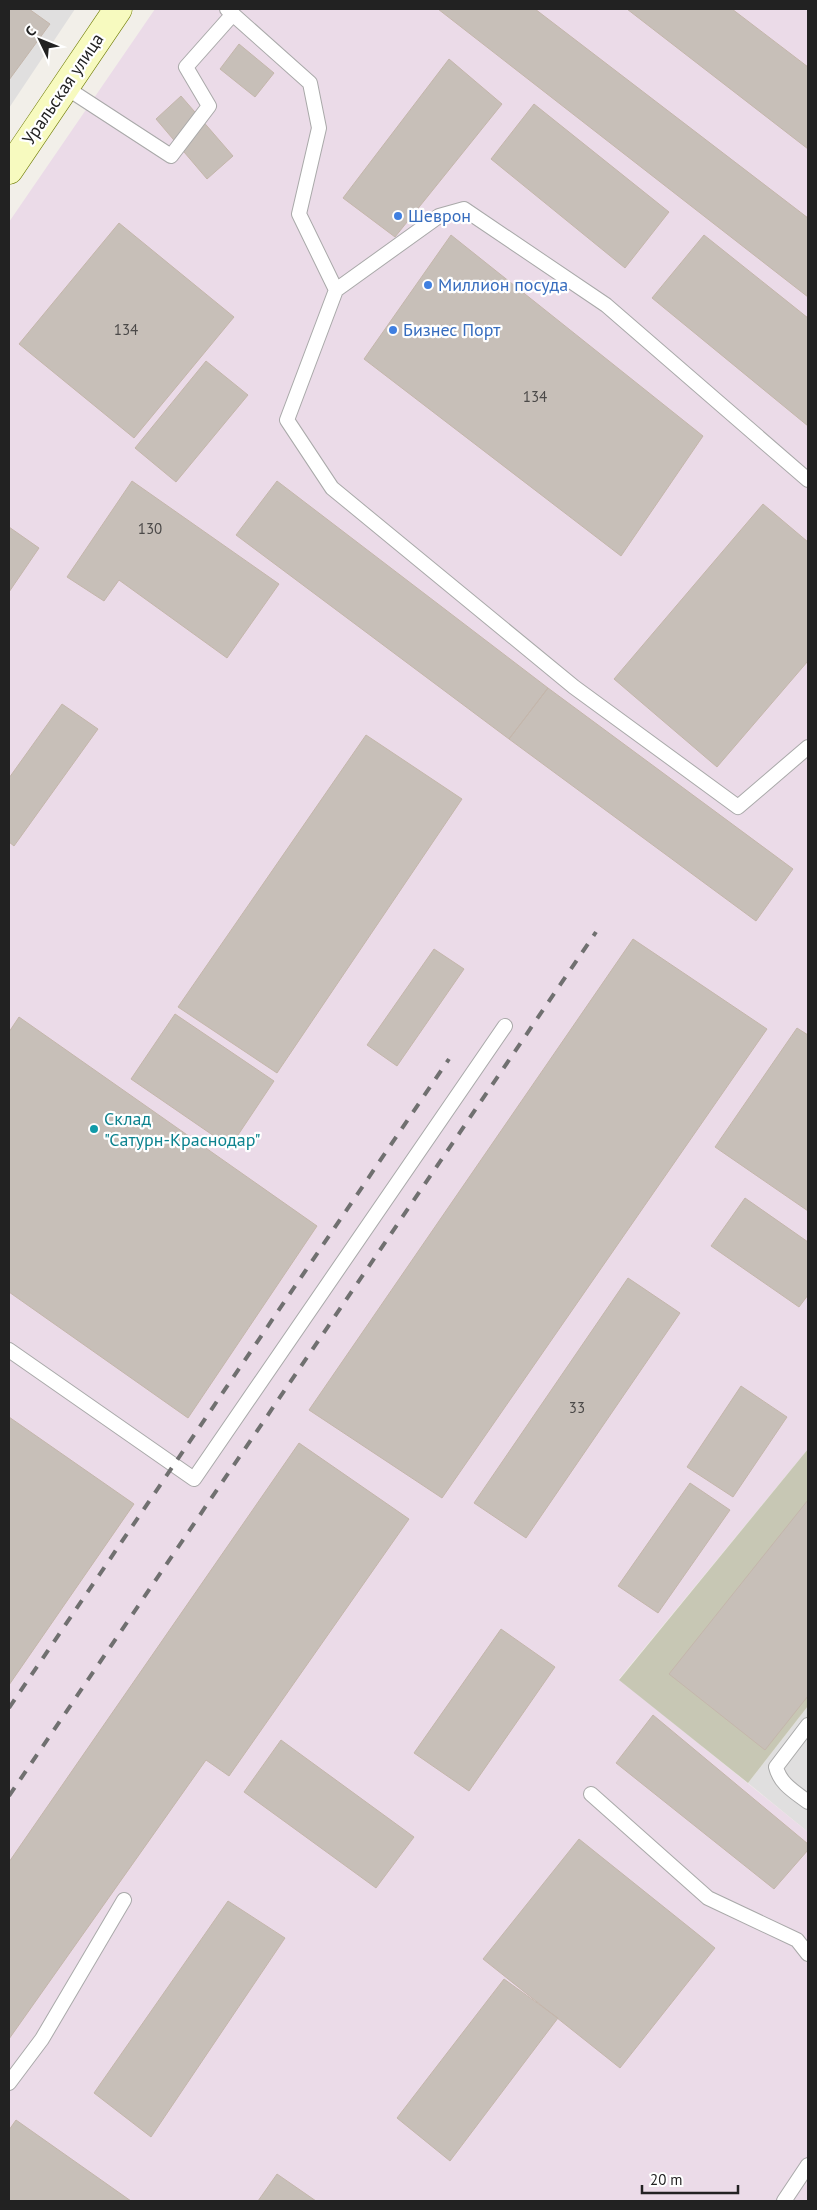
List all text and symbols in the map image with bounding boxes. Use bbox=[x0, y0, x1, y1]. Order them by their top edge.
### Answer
north arrow bbox=[15, 15, 65, 65]
text: С bbox=[21, 22, 40, 40]
street label: Уральская улица bbox=[17, 29, 108, 149]
place label: Шеврон bbox=[408, 204, 471, 227]
marker: Шеврон bbox=[392, 210, 404, 222]
place label: Миллион посуда bbox=[438, 273, 568, 296]
marker: Миллион посуда bbox=[422, 279, 434, 291]
place label: Бизнес Порт bbox=[403, 318, 501, 341]
house number: 134 bbox=[114, 320, 138, 339]
marker: Бизнес Порт bbox=[387, 324, 399, 336]
house number: 134 bbox=[523, 387, 547, 406]
house number: 130 bbox=[138, 519, 162, 538]
place label: Склад "Сатурн-Краснодар" bbox=[104, 1107, 261, 1151]
marker: Склад "Сатурн-Краснодар" bbox=[88, 1123, 100, 1135]
house number: 33 bbox=[569, 1398, 585, 1417]
scale bar bbox=[642, 2162, 738, 2194]
text: 20 m bbox=[650, 2170, 683, 2189]

